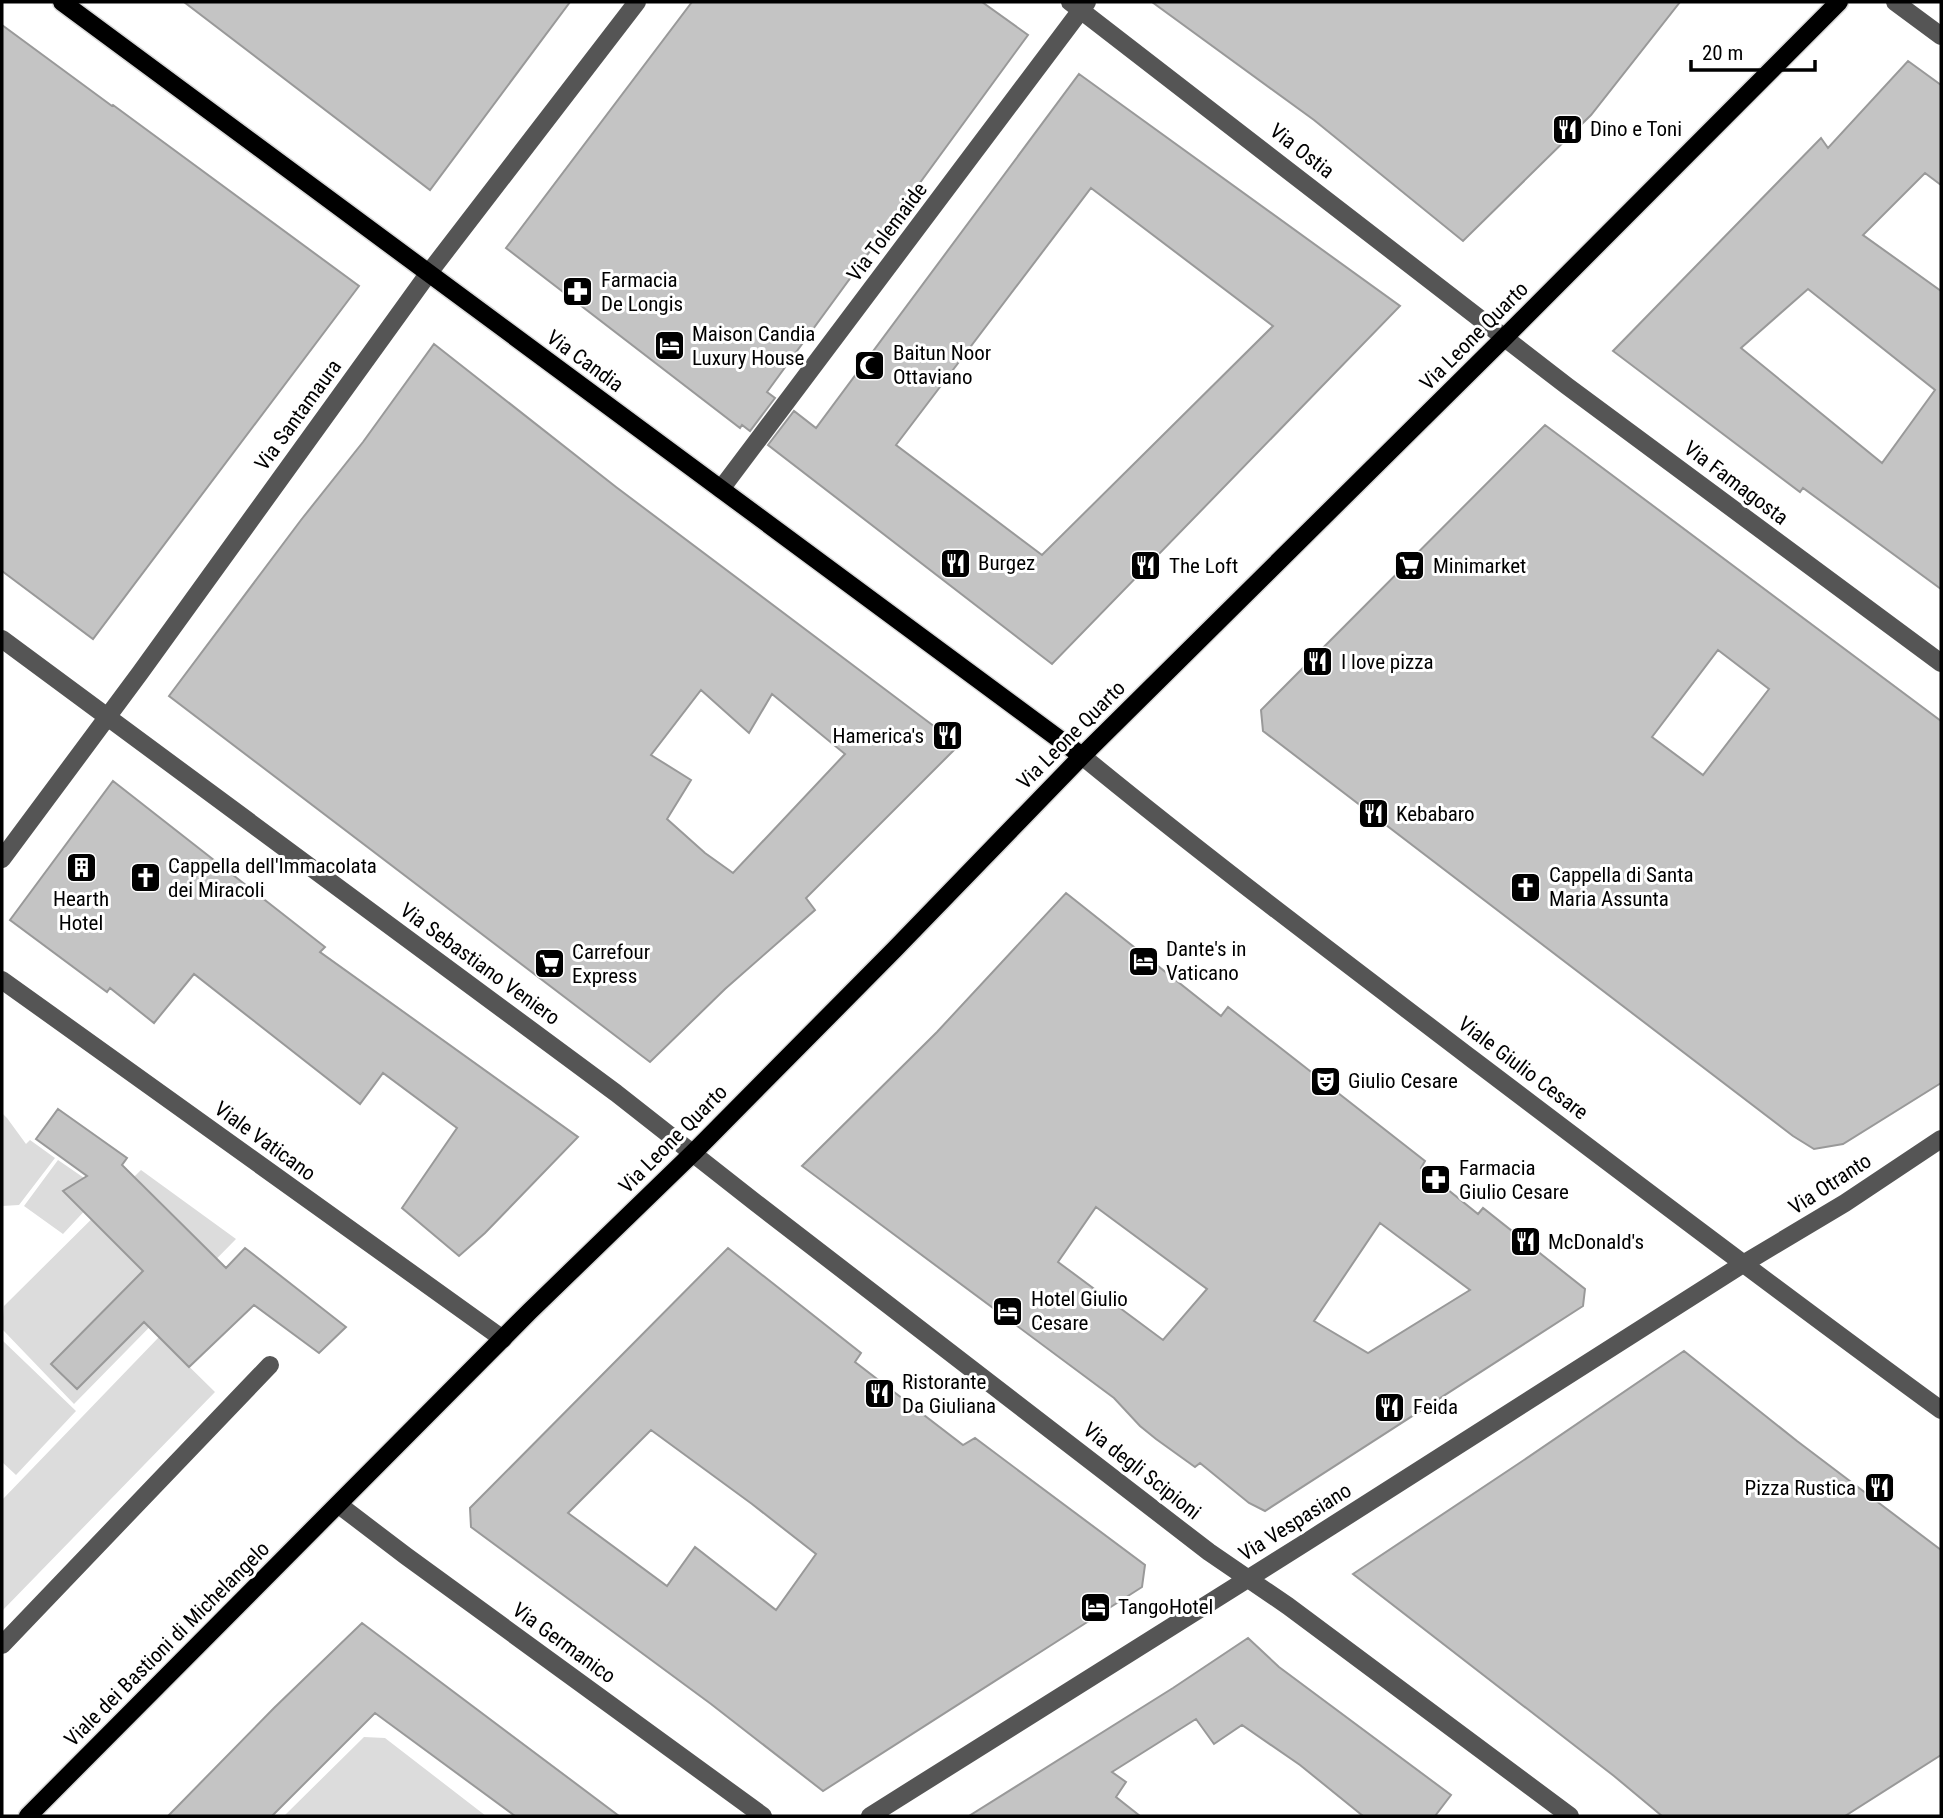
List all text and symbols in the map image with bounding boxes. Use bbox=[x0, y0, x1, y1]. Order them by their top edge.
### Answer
scale bar bbox=[1691, 28, 1815, 72]
text: 20 m bbox=[1702, 41, 1743, 65]
restaurant icon: Dino e Toni bbox=[1550, 112, 1584, 146]
place label: Dino e Toni bbox=[1590, 117, 1682, 141]
street label: Via Ostia bbox=[1265, 119, 1339, 183]
street label: Via Tolemaide bbox=[842, 178, 932, 286]
place label: Farmacia De Longis bbox=[601, 268, 683, 316]
pharmacy icon: Farmacia De Longis bbox=[561, 275, 595, 309]
street label: Via Leone Quarto bbox=[1415, 277, 1533, 395]
place label: Maison Candia Luxury House bbox=[692, 322, 815, 370]
street label: Via Candia bbox=[542, 325, 628, 397]
hotel icon: Maison Candia Luxury House bbox=[652, 329, 686, 363]
place label: Baitun Noor Ottaviano bbox=[893, 341, 991, 389]
mosque icon: Baitun Noor Ottaviano bbox=[853, 348, 887, 382]
street label: Via Santamaura bbox=[250, 355, 346, 475]
street label: Via Famagosta bbox=[1679, 436, 1793, 530]
restaurant icon: Burgez bbox=[938, 546, 972, 580]
restaurant icon: The Loft bbox=[1129, 549, 1163, 583]
supermarket icon: Minimarket bbox=[1393, 549, 1427, 583]
place label: Burgez bbox=[978, 551, 1035, 575]
place label: The Loft bbox=[1169, 554, 1238, 578]
place label: Minimarket bbox=[1433, 554, 1526, 578]
restaurant icon: I love pizza bbox=[1301, 645, 1335, 679]
place label: I love pizza bbox=[1341, 650, 1433, 674]
street label: Via Leone Quarto bbox=[1012, 676, 1130, 794]
restaurant icon: Hamerica's bbox=[930, 719, 964, 753]
place label: Hamerica's bbox=[833, 724, 924, 748]
restaurant icon: Kebabaro bbox=[1356, 797, 1390, 831]
place label: Kebabaro bbox=[1396, 802, 1475, 826]
building icon: Hearth Hotel bbox=[64, 850, 98, 884]
place label: Cappella dell'Immacolata dei Miracoli bbox=[168, 854, 377, 902]
church icon: Cappella dell'Immacolata dei Miracoli bbox=[128, 861, 162, 895]
place label: Cappella di Santa Maria Assunta bbox=[1549, 863, 1694, 911]
church icon: Cappella di Santa Maria Assunta bbox=[1509, 870, 1543, 904]
place label: Hearth Hotel bbox=[53, 887, 109, 935]
street label: Via Sebastiano Veniero bbox=[395, 898, 565, 1030]
place label: Dante's in Vaticano bbox=[1166, 937, 1246, 985]
place label: Carrefour Express bbox=[572, 940, 650, 988]
hotel icon: Dante's in Vaticano bbox=[1126, 944, 1160, 978]
supermarket icon: Carrefour Express bbox=[532, 947, 566, 981]
street label: Viale Giulio Cesare bbox=[1454, 1011, 1593, 1125]
theatre icon: Giulio Cesare bbox=[1308, 1064, 1342, 1098]
place label: Giulio Cesare bbox=[1348, 1069, 1458, 1093]
street label: Via Leone Quarto bbox=[614, 1080, 732, 1198]
street label: Viale Vaticano bbox=[210, 1096, 320, 1186]
street label: Via Otranto bbox=[1784, 1149, 1876, 1219]
place label: Farmacia Giulio Cesare bbox=[1459, 1156, 1569, 1204]
pharmacy icon: Farmacia Giulio Cesare bbox=[1419, 1163, 1453, 1197]
restaurant icon: McDonald's bbox=[1508, 1225, 1542, 1259]
place label: McDonald's bbox=[1548, 1230, 1644, 1254]
place label: Hotel Giulio Cesare bbox=[1031, 1287, 1128, 1335]
hotel icon: Hotel Giulio Cesare bbox=[991, 1294, 1025, 1328]
place label: Ristorante Da Giuliana bbox=[902, 1370, 996, 1418]
restaurant icon: Ristorante Da Giuliana bbox=[862, 1377, 896, 1411]
restaurant icon: Feida bbox=[1373, 1390, 1407, 1424]
place label: Feida bbox=[1413, 1395, 1458, 1419]
street label: Via degli Scipioni bbox=[1078, 1418, 1206, 1524]
restaurant icon: Pizza Rustica bbox=[1862, 1471, 1896, 1505]
place label: Pizza Rustica bbox=[1745, 1476, 1856, 1500]
street label: Via Vespasiano bbox=[1234, 1478, 1356, 1566]
street label: Viale dei Bastioni di Michelangelo bbox=[60, 1537, 274, 1751]
hotel icon: TangoHotel bbox=[1078, 1590, 1112, 1624]
place label: TangoHotel bbox=[1118, 1595, 1213, 1619]
street label: Via Germanico bbox=[508, 1598, 620, 1688]

